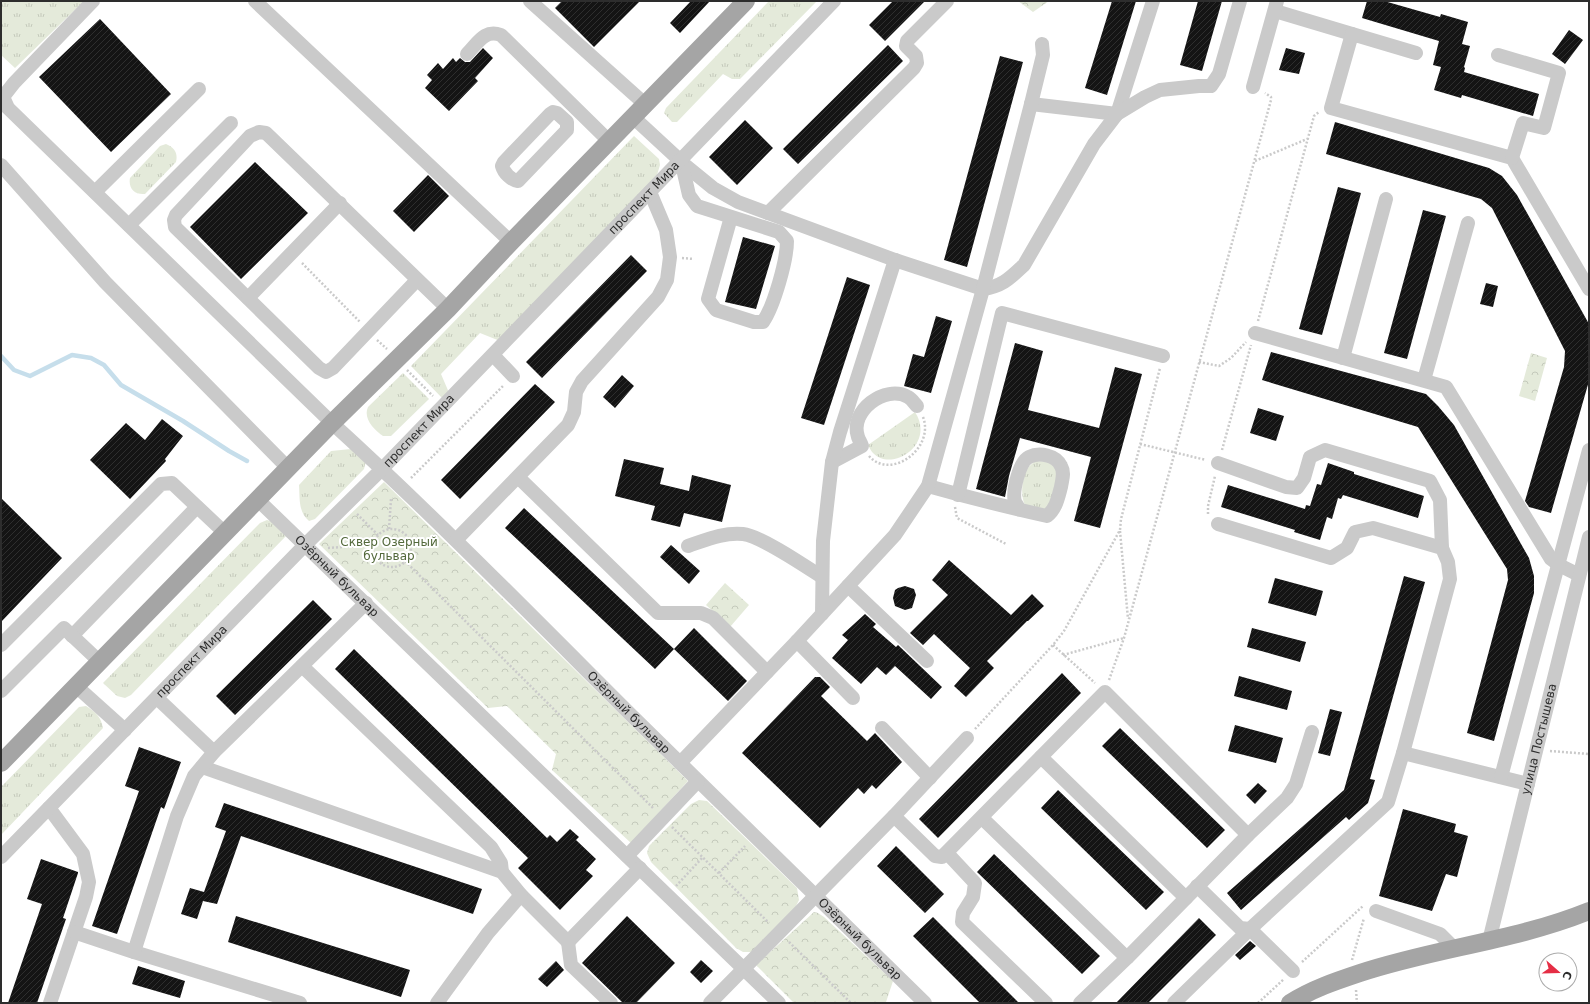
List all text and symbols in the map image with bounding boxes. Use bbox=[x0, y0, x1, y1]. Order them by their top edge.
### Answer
street label: проспект Мира bbox=[606, 158, 682, 237]
street label: проспект Мира bbox=[381, 391, 457, 470]
street label: Озёрный бульвар bbox=[292, 532, 382, 620]
park label: Сквер Озерный бульвар bbox=[340, 535, 438, 563]
street label: проспект Мира bbox=[153, 622, 230, 701]
street label: Озёрный бульвар bbox=[584, 668, 673, 757]
street label: улица Постышева bbox=[1518, 682, 1559, 796]
street label: Озёрный бульвар bbox=[815, 895, 905, 983]
north arrow bbox=[1538, 952, 1578, 992]
text: С bbox=[1559, 969, 1574, 981]

